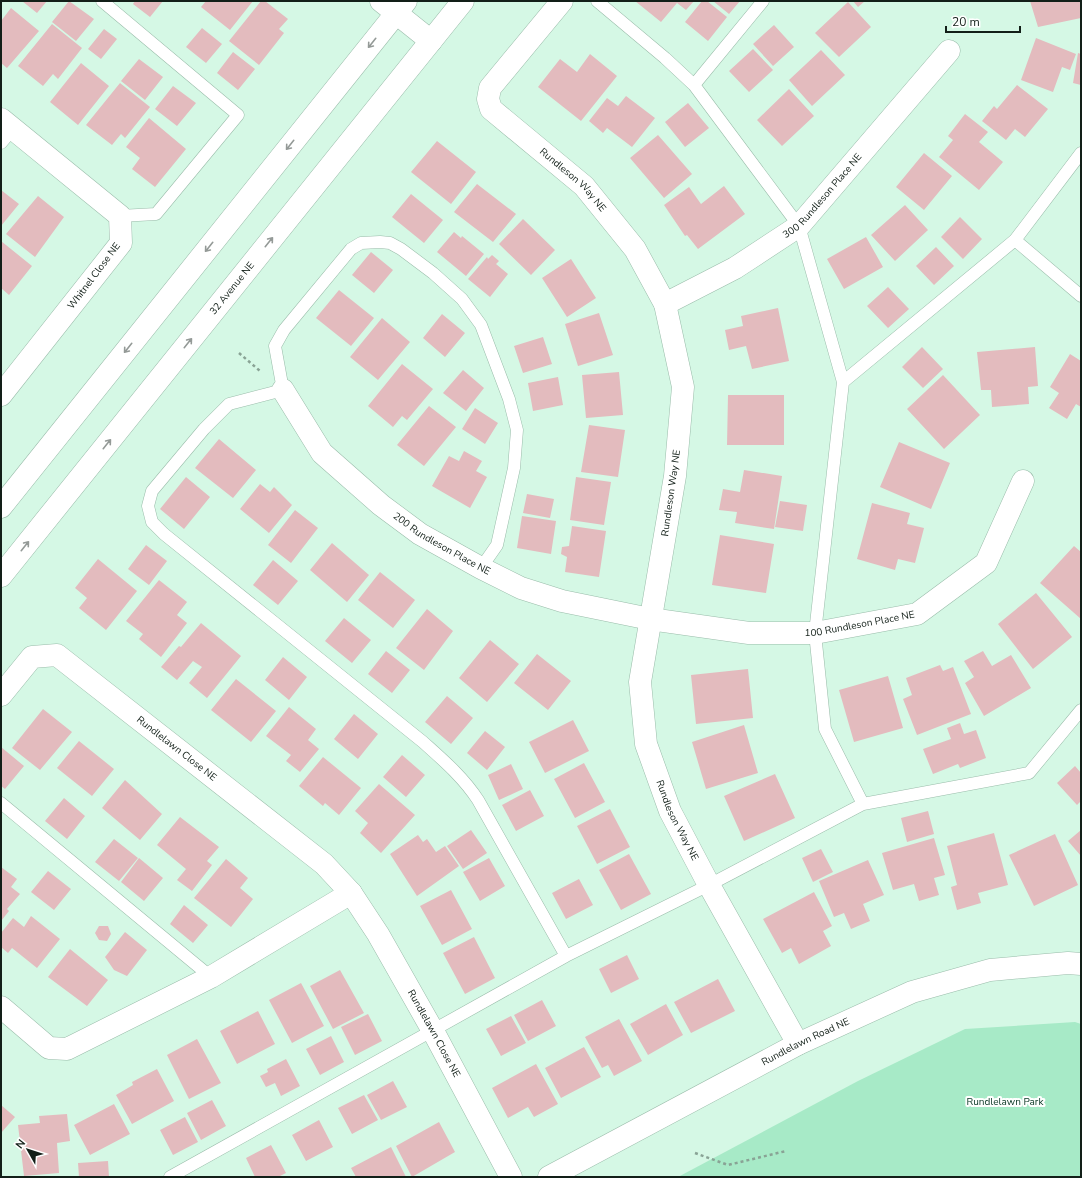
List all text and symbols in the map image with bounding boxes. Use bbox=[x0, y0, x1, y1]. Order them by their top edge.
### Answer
scale bar bbox=[946, 8, 1020, 34]
text: 20 m bbox=[952, 14, 980, 30]
one-way arrow bbox=[367, 38, 376, 49]
one-way arrow bbox=[286, 139, 295, 150]
street label: Rundleson Way NE bbox=[536, 145, 609, 215]
street label: 300 Rundleson Place NE bbox=[780, 150, 865, 242]
one-way arrow bbox=[265, 236, 274, 247]
street label: Whitnel Close NE bbox=[64, 240, 124, 312]
one-way arrow bbox=[205, 241, 214, 252]
street label: 32 Avenue NE bbox=[206, 259, 258, 318]
one-way arrow bbox=[183, 338, 192, 348]
one-way arrow bbox=[124, 343, 132, 354]
one-way arrow bbox=[102, 439, 111, 450]
street label: Rundleson Way NE bbox=[658, 449, 684, 537]
street label: 200 Rundleson Place NE bbox=[390, 509, 493, 579]
one-way arrow bbox=[21, 540, 30, 551]
street label: 100 Rundleson Place NE bbox=[804, 608, 916, 640]
street label: Rundlelawn Close NE bbox=[134, 713, 220, 784]
street label: Rundleson Way NE bbox=[652, 778, 702, 863]
street label: Rundlelawn Close NE bbox=[404, 987, 464, 1080]
street label: Rundlelawn Road NE bbox=[759, 1014, 852, 1069]
park label: Rundlelawn Park bbox=[967, 1095, 1044, 1109]
north arrow bbox=[8, 1130, 48, 1170]
text: N bbox=[12, 1136, 29, 1152]

